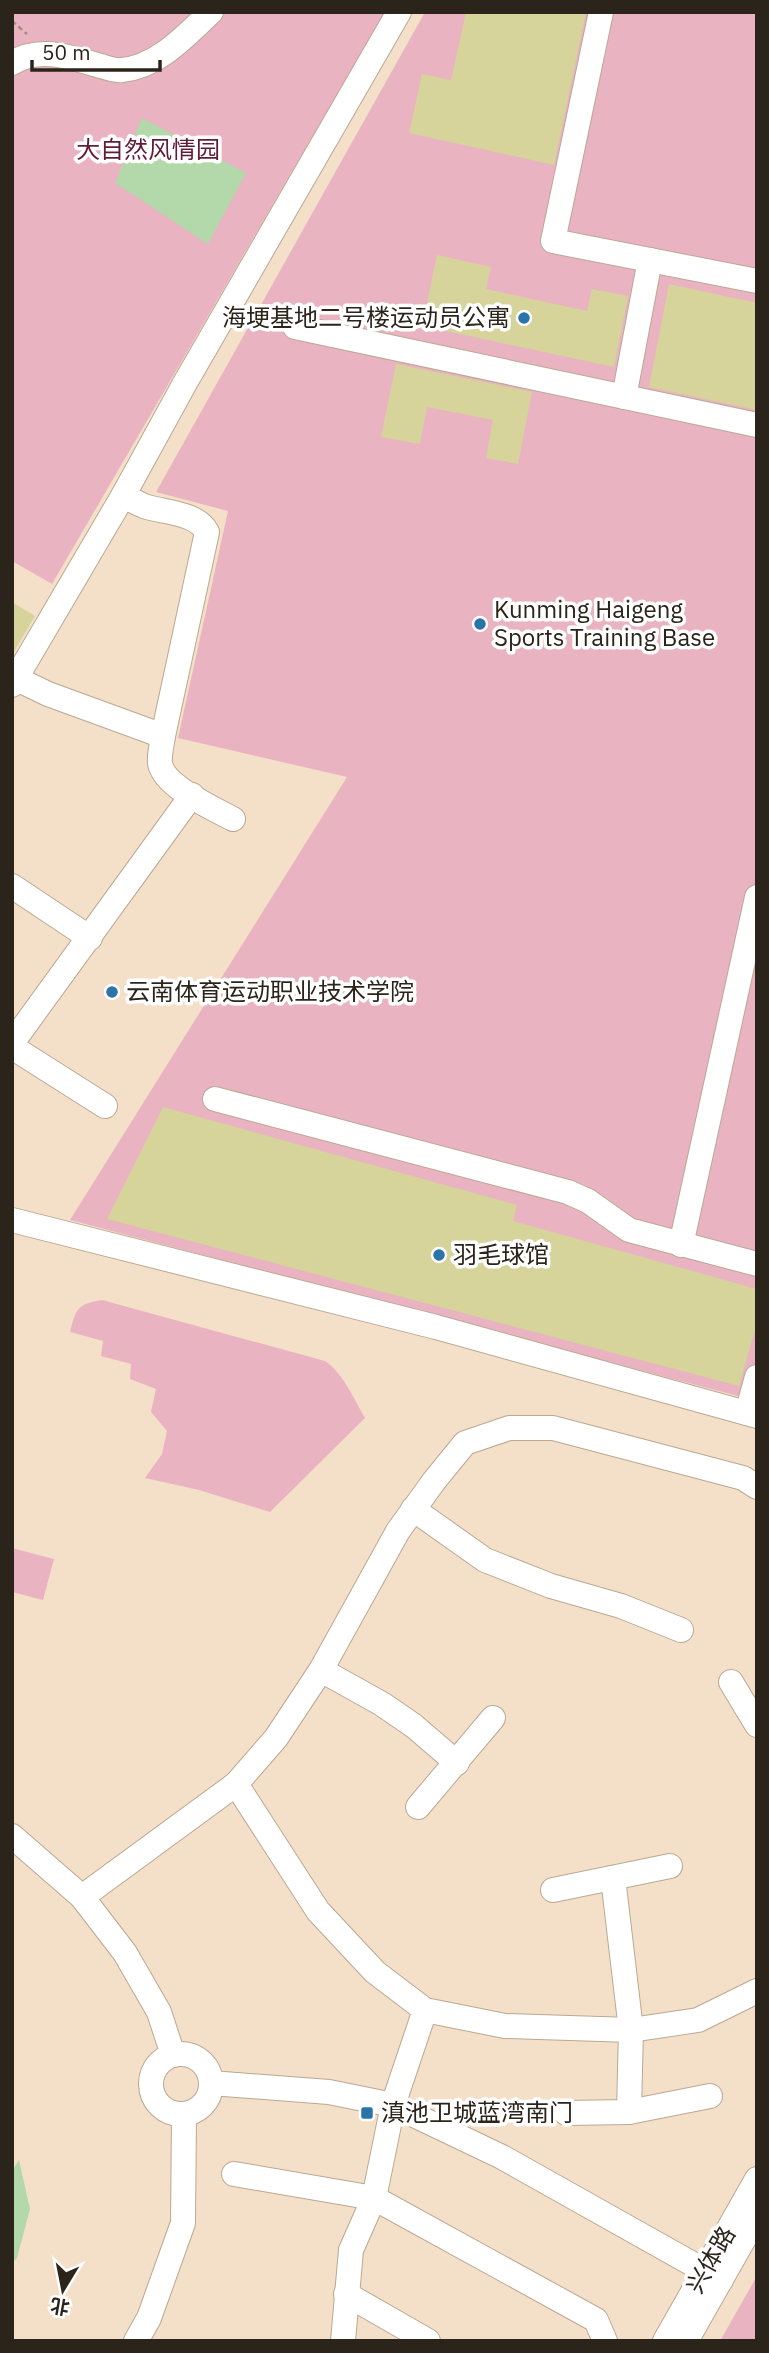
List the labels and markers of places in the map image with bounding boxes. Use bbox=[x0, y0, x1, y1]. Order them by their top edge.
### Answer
place label: 海埂基地二号楼运动员公寓 bbox=[222, 301, 510, 333]
marker: 海埂基地二号楼运动员公寓 bbox=[516, 310, 532, 326]
place label: Kunming Haigeng Sports Training Base bbox=[494, 593, 715, 653]
marker: Kunming Haigeng Sports Training Base bbox=[472, 616, 488, 632]
place label: 云南体育运动职业技术学院 bbox=[126, 975, 414, 1007]
marker: 云南体育运动职业技术学院 bbox=[104, 984, 120, 1000]
place label: 羽毛球馆 bbox=[453, 1238, 549, 1270]
marker: 羽毛球馆 bbox=[431, 1247, 447, 1263]
place label: 滇池卫城蓝湾南门 bbox=[381, 2096, 573, 2128]
marker: 滇池卫城蓝湾南门 bbox=[359, 2105, 375, 2121]

